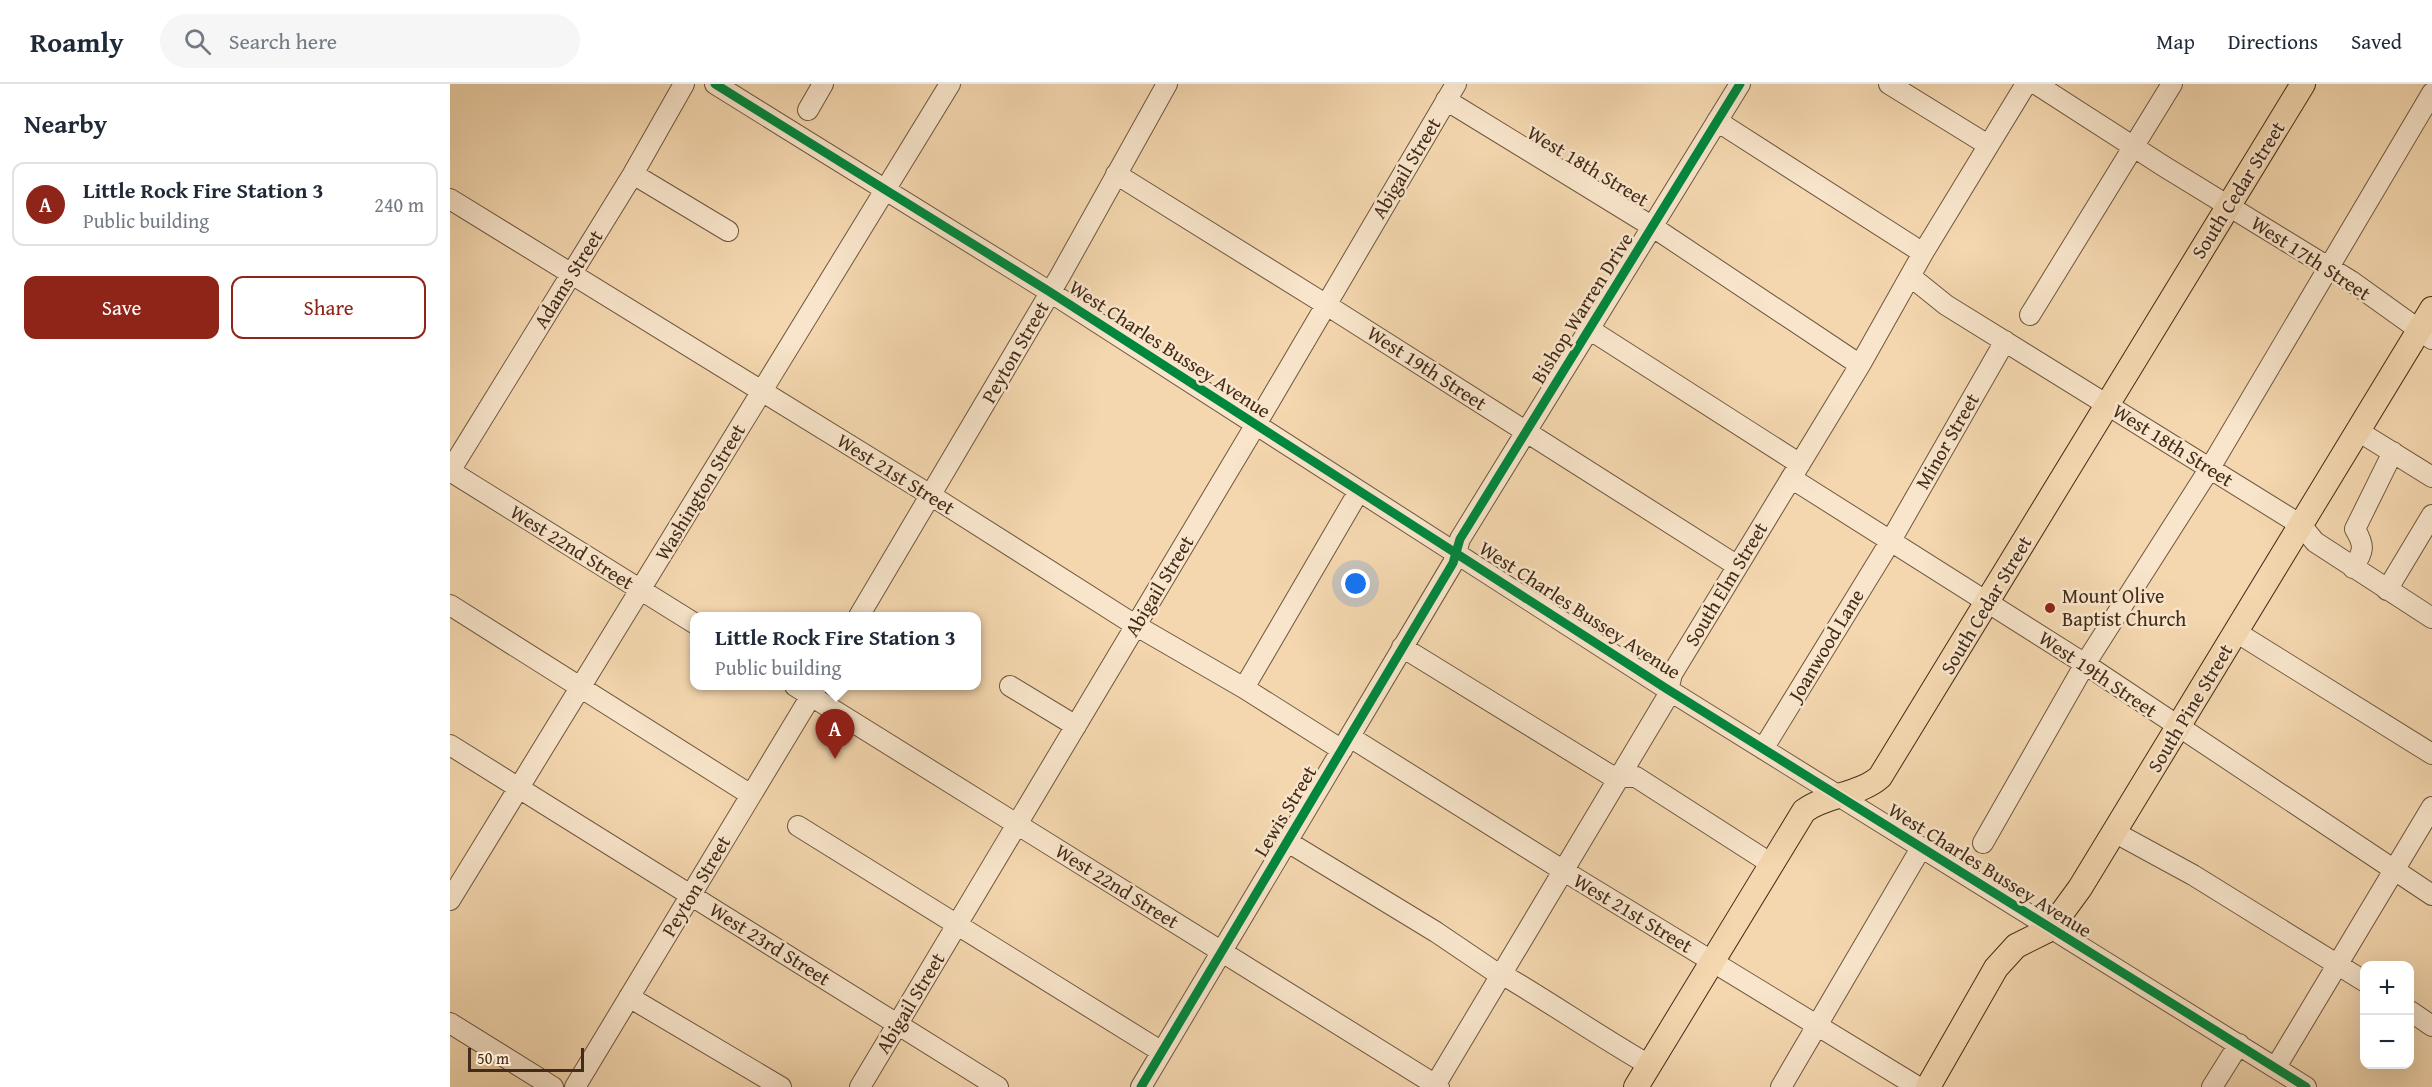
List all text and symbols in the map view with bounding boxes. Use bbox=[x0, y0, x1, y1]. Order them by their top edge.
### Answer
search box bbox=[160, 14, 580, 68]
text: Roamly bbox=[30, 21, 124, 62]
icon: search bbox=[181, 25, 214, 58]
text: Search here bbox=[229, 25, 337, 57]
text: Map bbox=[2156, 26, 2195, 57]
text: Directions bbox=[2228, 26, 2318, 57]
text: Saved bbox=[2351, 26, 2402, 57]
text: Nearby bbox=[24, 104, 107, 143]
street label: Abigail Street bbox=[1364, 112, 1447, 224]
street label: South Cedar Street bbox=[2184, 115, 2292, 264]
street label: West 18th Street bbox=[1522, 118, 1655, 213]
text: Little Rock Fire Station 3 bbox=[83, 174, 324, 206]
text: A bbox=[39, 190, 52, 219]
text: 240 m bbox=[374, 190, 424, 219]
text: Public building bbox=[83, 206, 209, 235]
street label: West 17th Street bbox=[2246, 208, 2377, 307]
street label: Adams Street bbox=[526, 224, 609, 334]
street label: Bishop Warren Drive bbox=[1523, 227, 1640, 389]
street label: West Charles Bussey Avenue bbox=[1064, 272, 1277, 425]
button: Save bbox=[24, 276, 219, 339]
button: Share bbox=[231, 276, 426, 339]
street label: Peyton Street bbox=[974, 295, 1056, 408]
street label: West 19th Street bbox=[1362, 318, 1493, 417]
street label: Minor Street bbox=[1907, 387, 1986, 494]
street label: West 18th Street bbox=[2107, 396, 2239, 493]
street label: Washington Street bbox=[647, 418, 752, 566]
street label: West 21st Street bbox=[832, 426, 961, 521]
street label: West 22nd Street bbox=[505, 497, 640, 596]
street label: South Elm Street bbox=[1677, 516, 1774, 651]
street label: Abigail Street bbox=[1117, 530, 1200, 642]
street label: South Cedar Street bbox=[1933, 530, 2038, 680]
street label: West Charles Bussey Avenue bbox=[1474, 533, 1687, 686]
your location bbox=[1341, 569, 1370, 598]
place label: Mount Olive Baptist Church bbox=[2062, 581, 2186, 633]
street label: Joanwood Lane bbox=[1779, 583, 1871, 709]
marker: Mount Olive Baptist Church bbox=[2043, 601, 2057, 615]
popup bbox=[690, 612, 981, 690]
text: Little Rock Fire Station 3 bbox=[715, 621, 956, 653]
street label: West 19th Street bbox=[2033, 623, 2163, 724]
street label: South Pine Street bbox=[2140, 638, 2239, 778]
text: Public building bbox=[715, 653, 841, 682]
pin: A bbox=[816, 710, 854, 759]
street label: Lewis Street bbox=[1246, 760, 1323, 862]
street label: West Charles Bussey Avenue bbox=[1883, 795, 2098, 944]
street label: Peyton Street bbox=[654, 830, 737, 942]
street label: West 22nd Street bbox=[1050, 836, 1185, 935]
street label: West 21st Street bbox=[1568, 866, 1698, 960]
street label: West 23rd Street bbox=[704, 895, 836, 992]
street label: Abigail Street bbox=[868, 947, 951, 1059]
map controls bbox=[2360, 961, 2414, 1069]
button: + bbox=[2360, 961, 2414, 1015]
button: − bbox=[2360, 1015, 2414, 1069]
scale bar bbox=[468, 1045, 584, 1072]
text: 50 m bbox=[477, 1046, 509, 1070]

